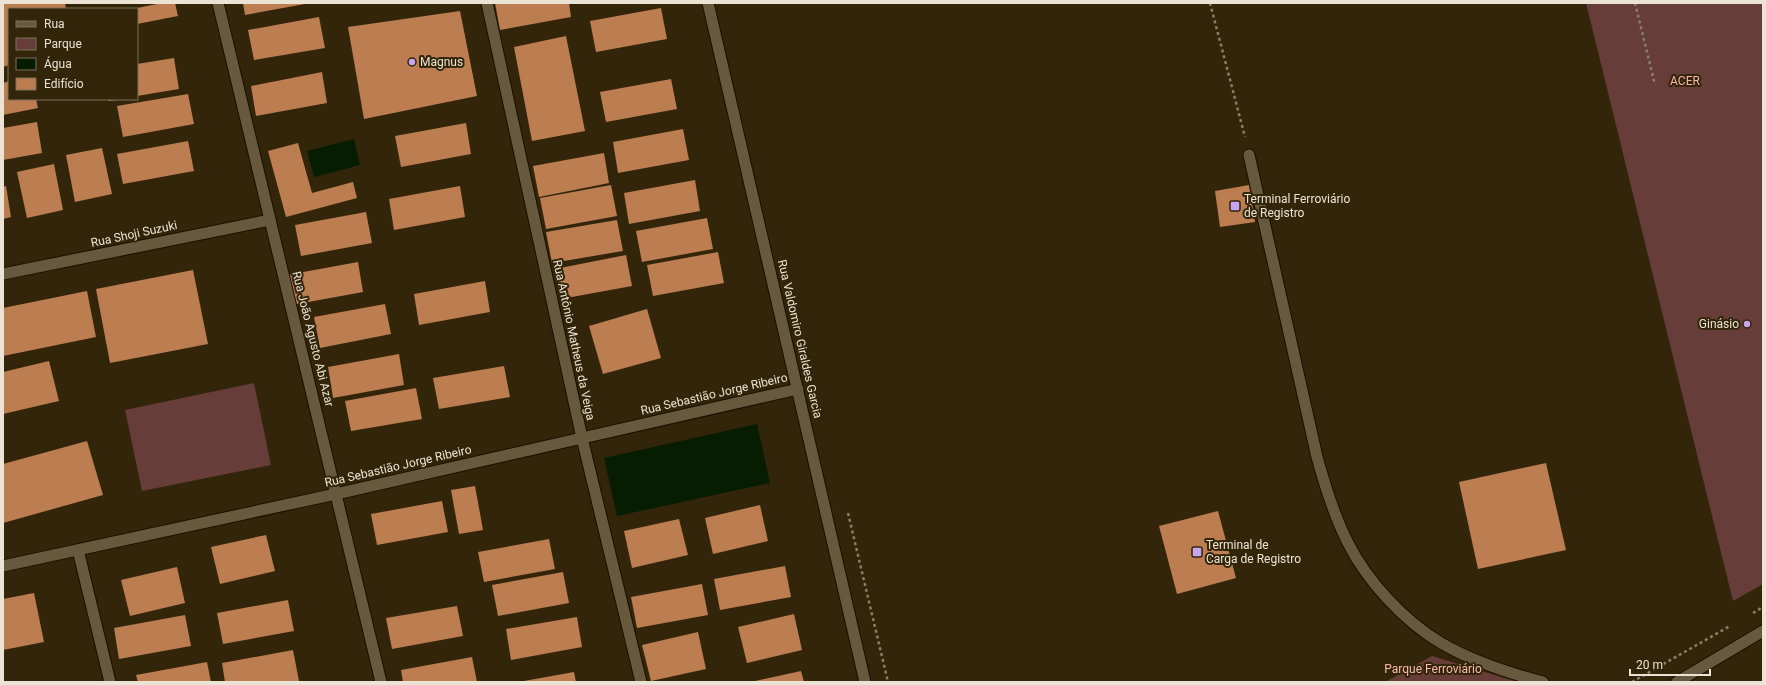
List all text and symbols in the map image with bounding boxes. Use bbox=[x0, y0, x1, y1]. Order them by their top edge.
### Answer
legend bbox=[8, 8, 138, 100]
text: Rua bbox=[44, 17, 65, 31]
text: Parque bbox=[44, 37, 82, 51]
place label: Magnus bbox=[420, 55, 463, 69]
text: Água bbox=[44, 56, 72, 71]
marker: Magnus bbox=[407, 57, 417, 67]
park label: ACER bbox=[1670, 74, 1700, 88]
text: Edifício bbox=[44, 77, 84, 91]
place label: Terminal Ferroviário de Registro bbox=[1244, 192, 1350, 220]
marker: Terminal Ferroviário de Registro bbox=[1229, 200, 1241, 212]
street label: Rua Shoji Suzuki bbox=[89, 218, 179, 250]
street label: Rua Antônio Matheus da Veiga bbox=[550, 258, 598, 422]
street label: Rua Valdomiro Giraldes Garcia bbox=[775, 258, 825, 420]
street label: Rua João Agusto Abi Azar bbox=[289, 270, 337, 408]
place label: Ginásio bbox=[1699, 317, 1739, 331]
marker: Ginásio bbox=[1742, 319, 1752, 329]
street label: Rua Sebastião Jorge Ribeiro bbox=[639, 370, 789, 418]
street label: Rua Sebastião Jorge Ribeiro bbox=[323, 442, 473, 490]
place label: Terminal de Carga de Registro bbox=[1206, 538, 1301, 566]
marker: Terminal de Carga de Registro bbox=[1191, 546, 1203, 558]
scale bar bbox=[1630, 651, 1710, 677]
text: 20 m bbox=[1636, 658, 1663, 672]
park label: Parque Ferroviário bbox=[1384, 662, 1482, 676]

